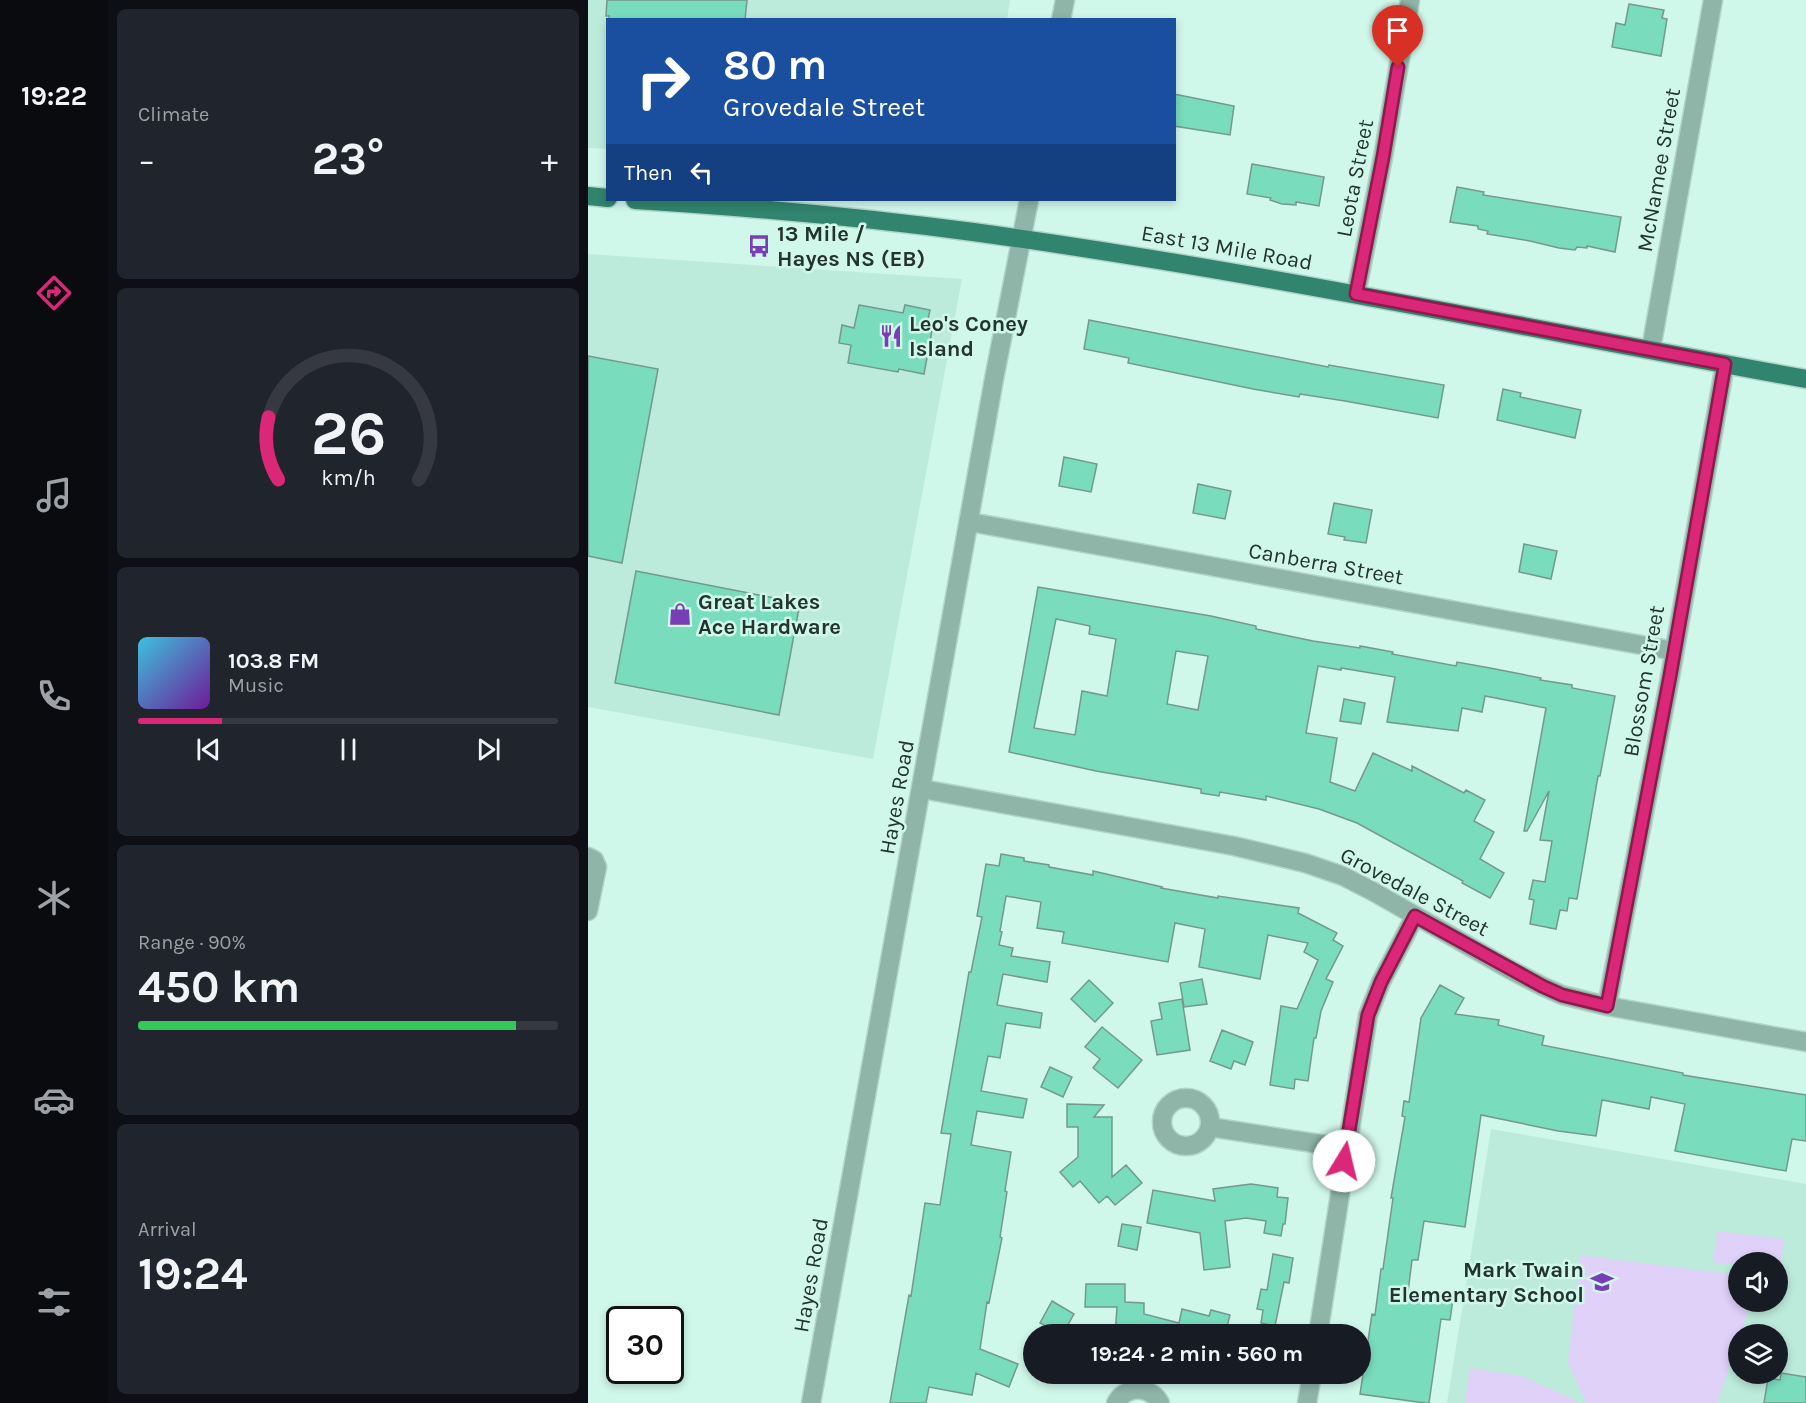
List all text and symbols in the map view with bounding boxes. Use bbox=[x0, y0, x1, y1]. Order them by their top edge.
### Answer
pin bbox=[1372, 5, 1423, 67]
icon: arrive bbox=[1381, 14, 1414, 47]
text: 80 m bbox=[723, 40, 827, 90]
icon: right bbox=[624, 42, 702, 120]
text: 19:22 bbox=[21, 80, 87, 112]
street label: McNamee Street bbox=[1632, 86, 1686, 254]
text: Grovedale Street bbox=[723, 91, 925, 123]
text: Climate bbox=[138, 103, 209, 126]
street label: Leota Street bbox=[1331, 117, 1379, 239]
text: 23° bbox=[312, 133, 384, 185]
text: − bbox=[138, 141, 155, 179]
text: + bbox=[541, 141, 558, 179]
icon: left bbox=[685, 156, 718, 189]
text: Then bbox=[624, 160, 673, 186]
street label: East 13 Mile Road bbox=[1139, 220, 1315, 276]
place label: 13 Mile / Hayes NS (EB) bbox=[777, 221, 925, 272]
bus stop icon: 13 Mile / Hayes NS (EB) bbox=[746, 233, 772, 259]
icon: directions bbox=[33, 272, 75, 314]
place label: Leo's Coney Island bbox=[909, 311, 1028, 362]
restaurant icon: Leo's Coney Island bbox=[878, 323, 904, 349]
text: 26 bbox=[310, 397, 386, 470]
text: km/h bbox=[321, 465, 375, 490]
icon: music bbox=[33, 474, 75, 516]
street label: Canberra Street bbox=[1246, 538, 1405, 590]
place label: Great Lakes Ace Hardware bbox=[698, 589, 841, 640]
shop icon: Great Lakes Ace Hardware bbox=[667, 601, 693, 627]
street label: Blossom Street bbox=[1618, 603, 1670, 759]
text: 103.8 FM bbox=[228, 648, 319, 674]
text: Music bbox=[228, 674, 284, 697]
icon: phone bbox=[33, 675, 75, 717]
icon: previous bbox=[192, 733, 225, 766]
icon: pause bbox=[332, 733, 365, 766]
icon: next bbox=[472, 733, 505, 766]
street label: Hayes Road bbox=[874, 738, 920, 856]
street label: Grovedale Street bbox=[1336, 842, 1493, 942]
icon: climate bbox=[33, 877, 75, 919]
text: Range · 90% bbox=[138, 931, 246, 954]
text: 450 km bbox=[138, 961, 300, 1013]
icon: car bbox=[33, 1079, 75, 1121]
position arrow bbox=[1312, 1129, 1376, 1193]
street label: Hayes Road bbox=[788, 1216, 834, 1334]
text: Arrival bbox=[138, 1218, 197, 1241]
text: 19:24 bbox=[138, 1248, 248, 1300]
map controls bbox=[1728, 1252, 1788, 1384]
button: sound bbox=[1728, 1252, 1788, 1312]
place label: Mark Twain Elementary School bbox=[1389, 1257, 1584, 1308]
school or university icon: Mark Twain Elementary School bbox=[1589, 1269, 1615, 1295]
icon: filters bbox=[33, 1281, 75, 1323]
speed limit sign: 30 bbox=[606, 1306, 684, 1384]
button: layers bbox=[1728, 1324, 1788, 1384]
text: 19:24 · 2 min · 560 m bbox=[1091, 1341, 1303, 1367]

